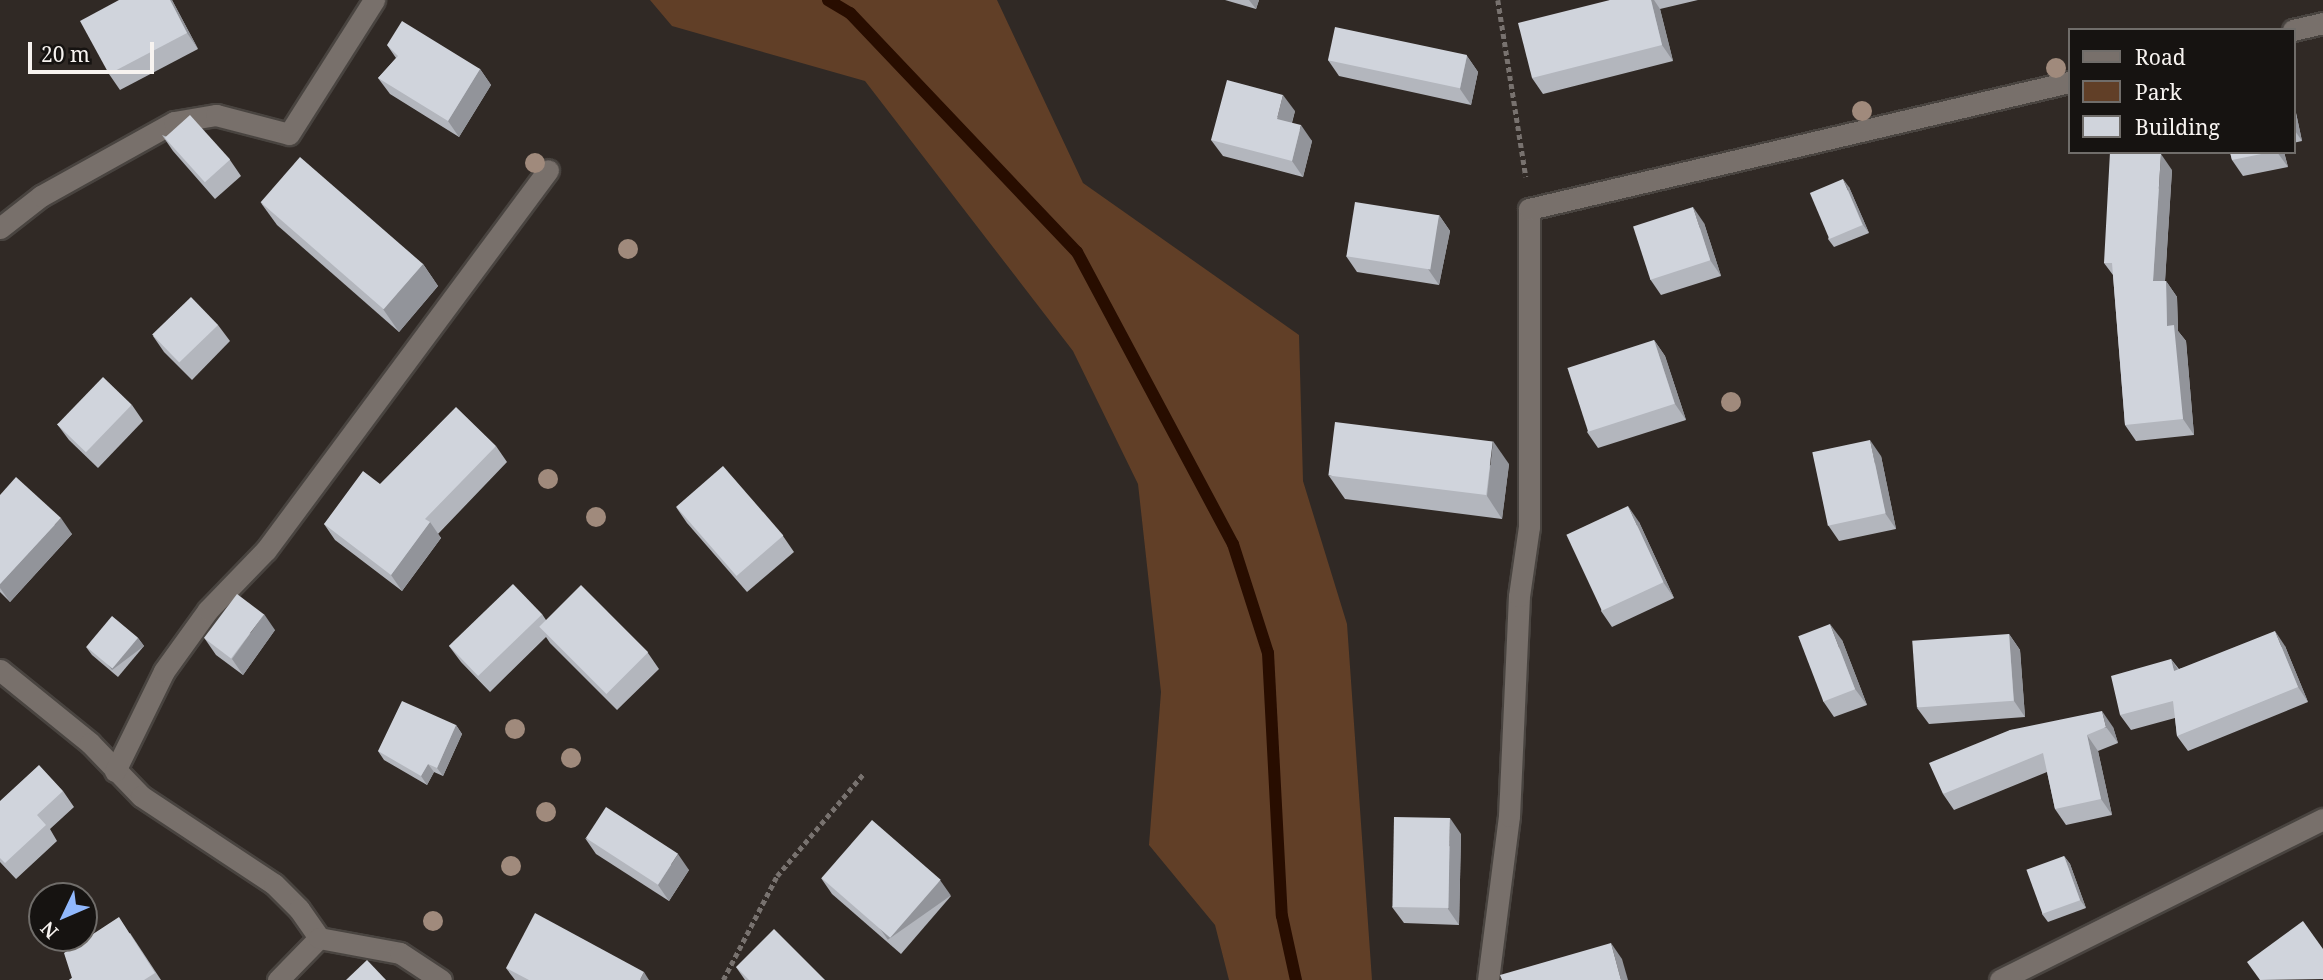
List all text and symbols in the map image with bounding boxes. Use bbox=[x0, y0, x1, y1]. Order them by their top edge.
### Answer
scale bar bbox=[32, 28, 158, 72]
legend bbox=[2068, 28, 2295, 154]
text: 20 m bbox=[41, 40, 90, 68]
text: Road bbox=[2135, 43, 2186, 71]
text: Park bbox=[2135, 78, 2182, 106]
text: Building bbox=[2135, 113, 2220, 141]
north arrow bbox=[28, 882, 98, 952]
text: N bbox=[35, 916, 64, 945]

